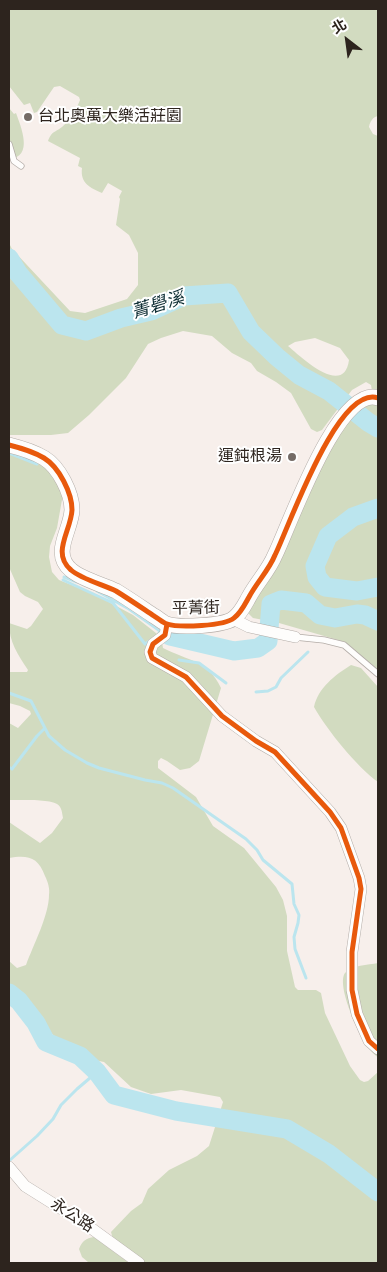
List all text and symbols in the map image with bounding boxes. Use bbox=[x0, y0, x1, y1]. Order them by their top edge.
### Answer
north arrow bbox=[322, 15, 372, 65]
text: 北 bbox=[329, 16, 350, 37]
place label: 台北奧萬大樂活莊園 bbox=[38, 107, 182, 127]
marker: 台北奧萬大樂活莊園 bbox=[22, 111, 34, 123]
water label: 菁礐溪 bbox=[129, 288, 187, 324]
place label: 運鈍根湯 bbox=[218, 447, 282, 467]
marker: 運鈍根湯 bbox=[286, 451, 298, 463]
street label: 平菁街 bbox=[172, 599, 220, 619]
street label: 永公路 bbox=[47, 1195, 97, 1237]

